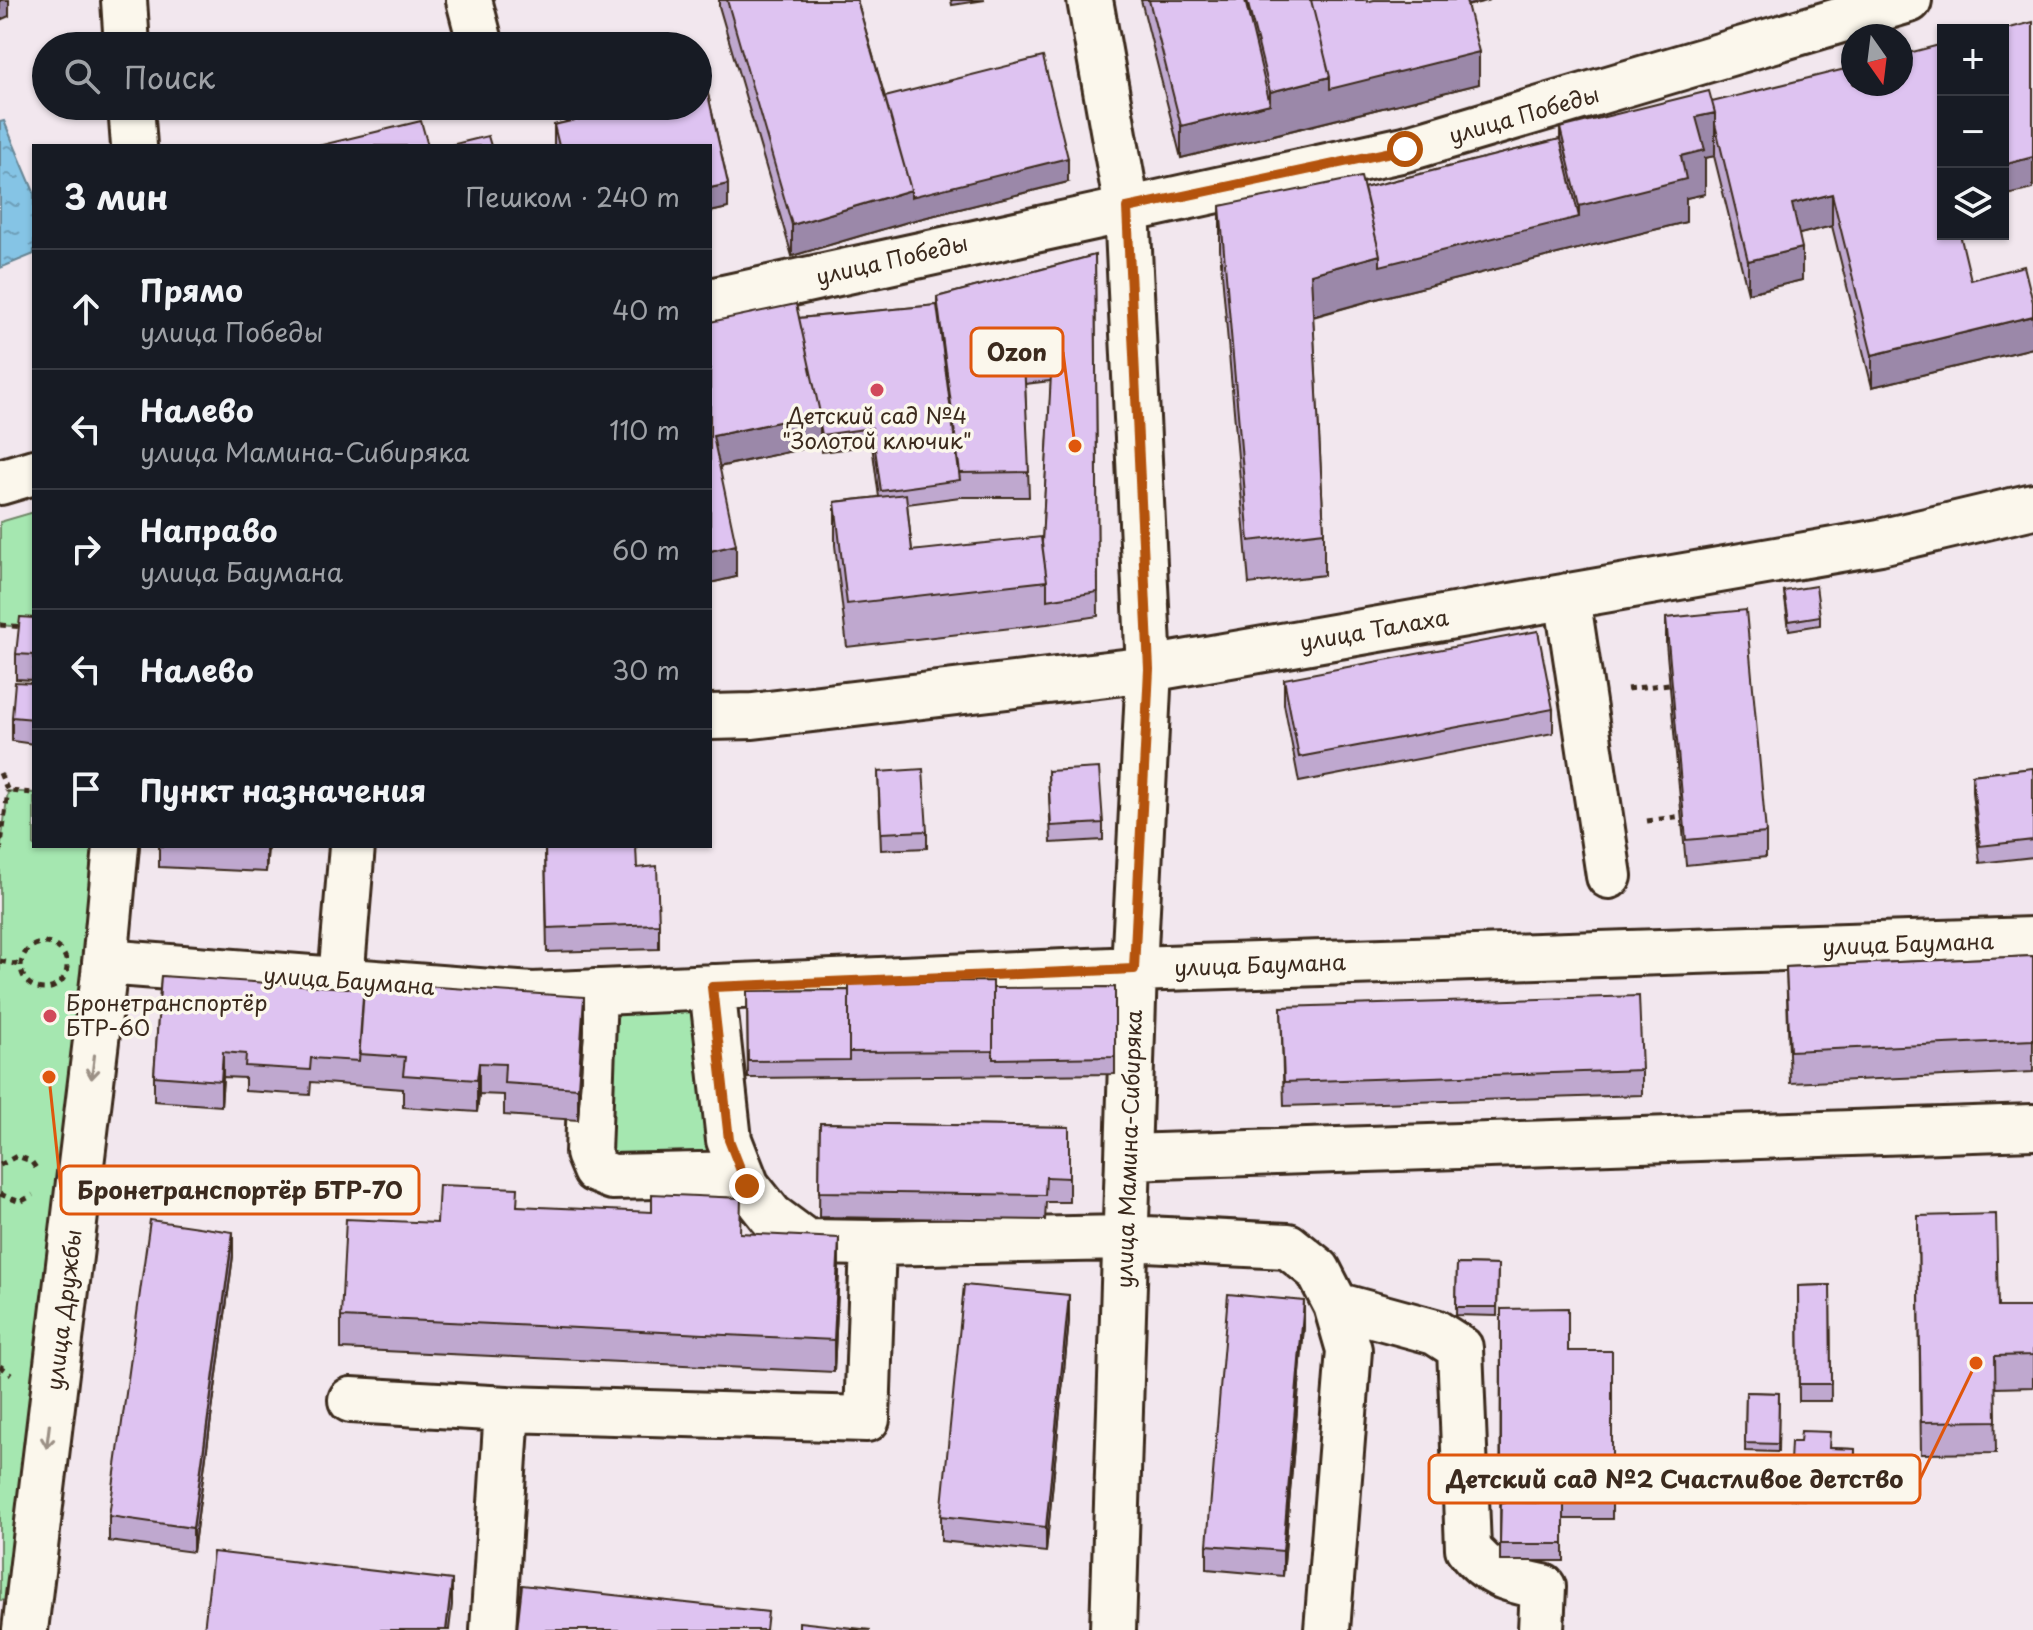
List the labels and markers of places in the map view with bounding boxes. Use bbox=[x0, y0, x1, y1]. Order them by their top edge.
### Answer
callout: Ozon bbox=[971, 328, 1063, 376]
marker: Детский сад №4 "Золотой ключик" bbox=[868, 381, 886, 399]
place label: Детский сад №4 "Золотой ключик" bbox=[782, 398, 972, 456]
place label: Бронетранспортёр БТР-60 bbox=[66, 985, 267, 1043]
marker: Бронетранспортёр БТР-60 bbox=[41, 1007, 59, 1025]
callout: Бронетранспортёр БТР-70 bbox=[61, 1166, 419, 1214]
callout: Детский сад №2 Счастливое детство bbox=[1429, 1455, 1920, 1503]

